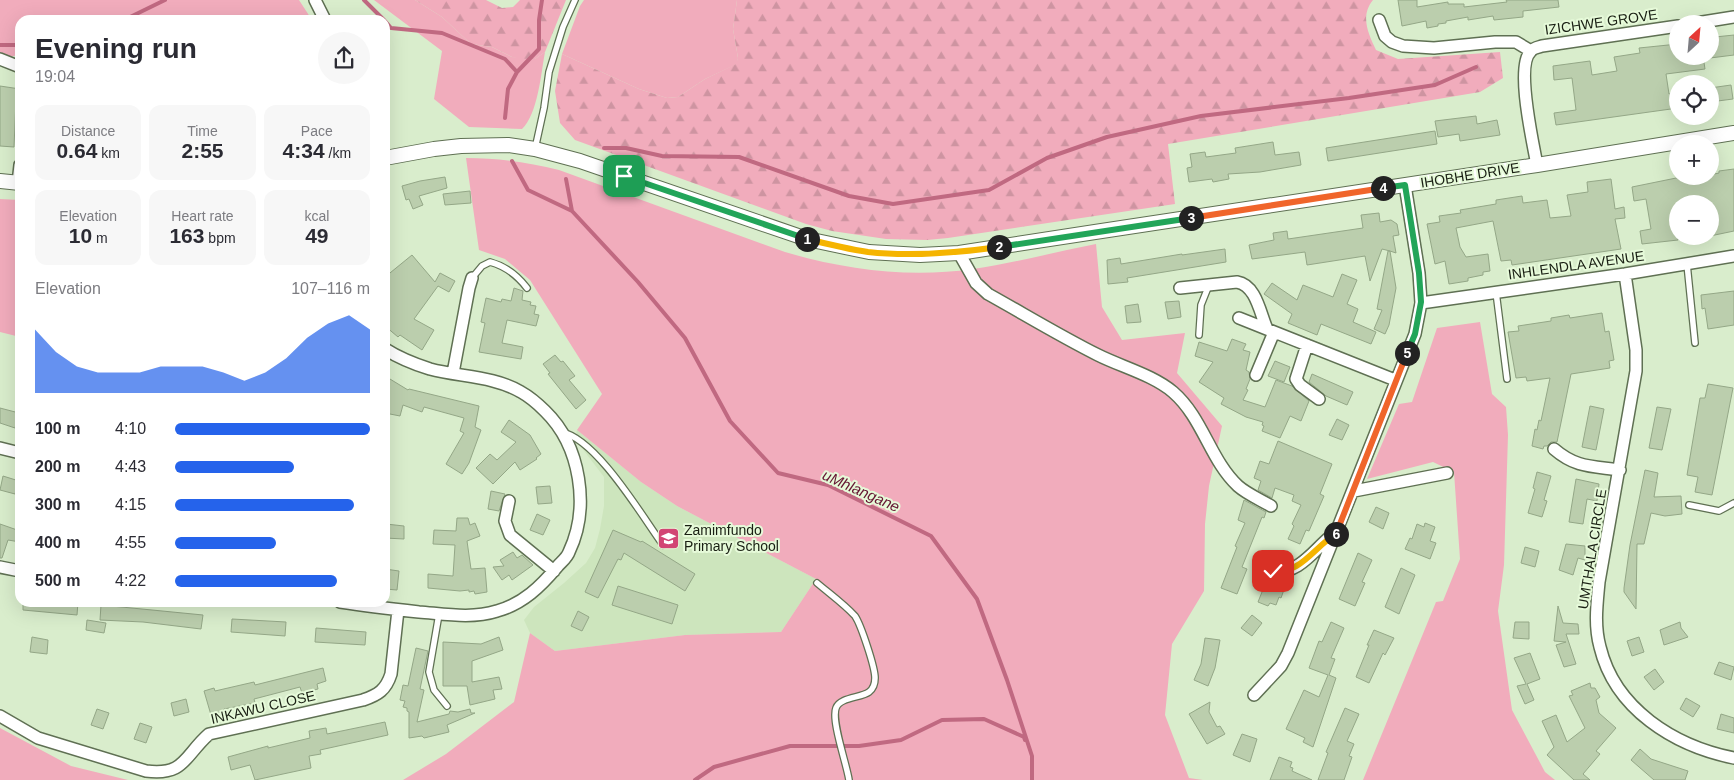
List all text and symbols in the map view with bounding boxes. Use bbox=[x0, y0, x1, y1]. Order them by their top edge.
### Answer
street label: IZICHWE GROVE bbox=[1544, 6, 1658, 38]
north arrow bbox=[1669, 15, 1719, 65]
map controls bbox=[1669, 15, 1719, 245]
button: share bbox=[318, 32, 370, 84]
text: Evening run bbox=[35, 33, 197, 64]
text: 19:04 bbox=[35, 68, 75, 85]
button: locate bbox=[1669, 75, 1719, 125]
text: Distance bbox=[61, 123, 115, 139]
text: Time bbox=[187, 123, 218, 139]
text: Pace bbox=[301, 123, 333, 139]
button: + bbox=[1669, 135, 1719, 185]
text: 0.64 bbox=[56, 139, 97, 162]
text: 2:55 bbox=[181, 139, 224, 162]
text: 4:34 bbox=[283, 139, 325, 162]
text: km bbox=[97, 145, 120, 161]
text: /km bbox=[325, 145, 351, 161]
pin bbox=[603, 155, 645, 197]
street label: IHOBHE DRIVE bbox=[1419, 159, 1521, 191]
icon: arrive bbox=[610, 162, 638, 190]
pin: 4 bbox=[1370, 176, 1396, 200]
text: 4 bbox=[1380, 180, 1387, 196]
button: − bbox=[1669, 195, 1719, 245]
pin: 3 bbox=[1178, 206, 1204, 230]
text: Elevation bbox=[59, 208, 117, 224]
text: Heart rate bbox=[171, 208, 234, 224]
text: kcal bbox=[304, 208, 329, 224]
text: 3 bbox=[1188, 210, 1195, 226]
text: 10 bbox=[69, 224, 92, 247]
text: 163 bbox=[169, 224, 204, 247]
text: 49 bbox=[305, 224, 329, 247]
pin: 1 bbox=[794, 226, 820, 252]
text: m bbox=[92, 230, 108, 246]
text: bpm bbox=[204, 230, 236, 246]
text: 1 bbox=[804, 231, 811, 247]
pin: 2 bbox=[986, 234, 1012, 260]
text: 2 bbox=[996, 239, 1003, 255]
street label: INHLENDLA AVENUE bbox=[1507, 248, 1645, 282]
text: Elevation bbox=[35, 280, 101, 297]
text: 107–116 m bbox=[291, 280, 370, 297]
pin: 5 bbox=[1394, 340, 1420, 366]
text: 5 bbox=[1404, 345, 1411, 361]
text: 100 m bbox=[35, 420, 80, 437]
text: 4:10 bbox=[115, 420, 146, 437]
text: 200 m bbox=[35, 458, 80, 475]
text: 4:43 bbox=[115, 458, 146, 475]
water label: uMhlangane bbox=[820, 466, 902, 515]
street label: UMTHALA CIRCLE bbox=[1575, 488, 1609, 610]
text: 300 m bbox=[35, 496, 80, 513]
text: 4:15 bbox=[115, 496, 146, 513]
place label: Zamimfundo Primary School bbox=[684, 522, 779, 554]
pin: 6 bbox=[1324, 522, 1348, 546]
school or university icon: Zamimfundo Primary School bbox=[656, 526, 680, 550]
text: 6 bbox=[1333, 526, 1340, 542]
text: 400 m bbox=[35, 534, 80, 551]
text: 4:55 bbox=[115, 534, 146, 551]
pin bbox=[1252, 550, 1294, 592]
icon: check bbox=[1259, 557, 1287, 585]
text: 500 m bbox=[35, 572, 80, 589]
text: 4:22 bbox=[115, 572, 146, 589]
street label: INKAWU CLOSE bbox=[209, 687, 317, 727]

